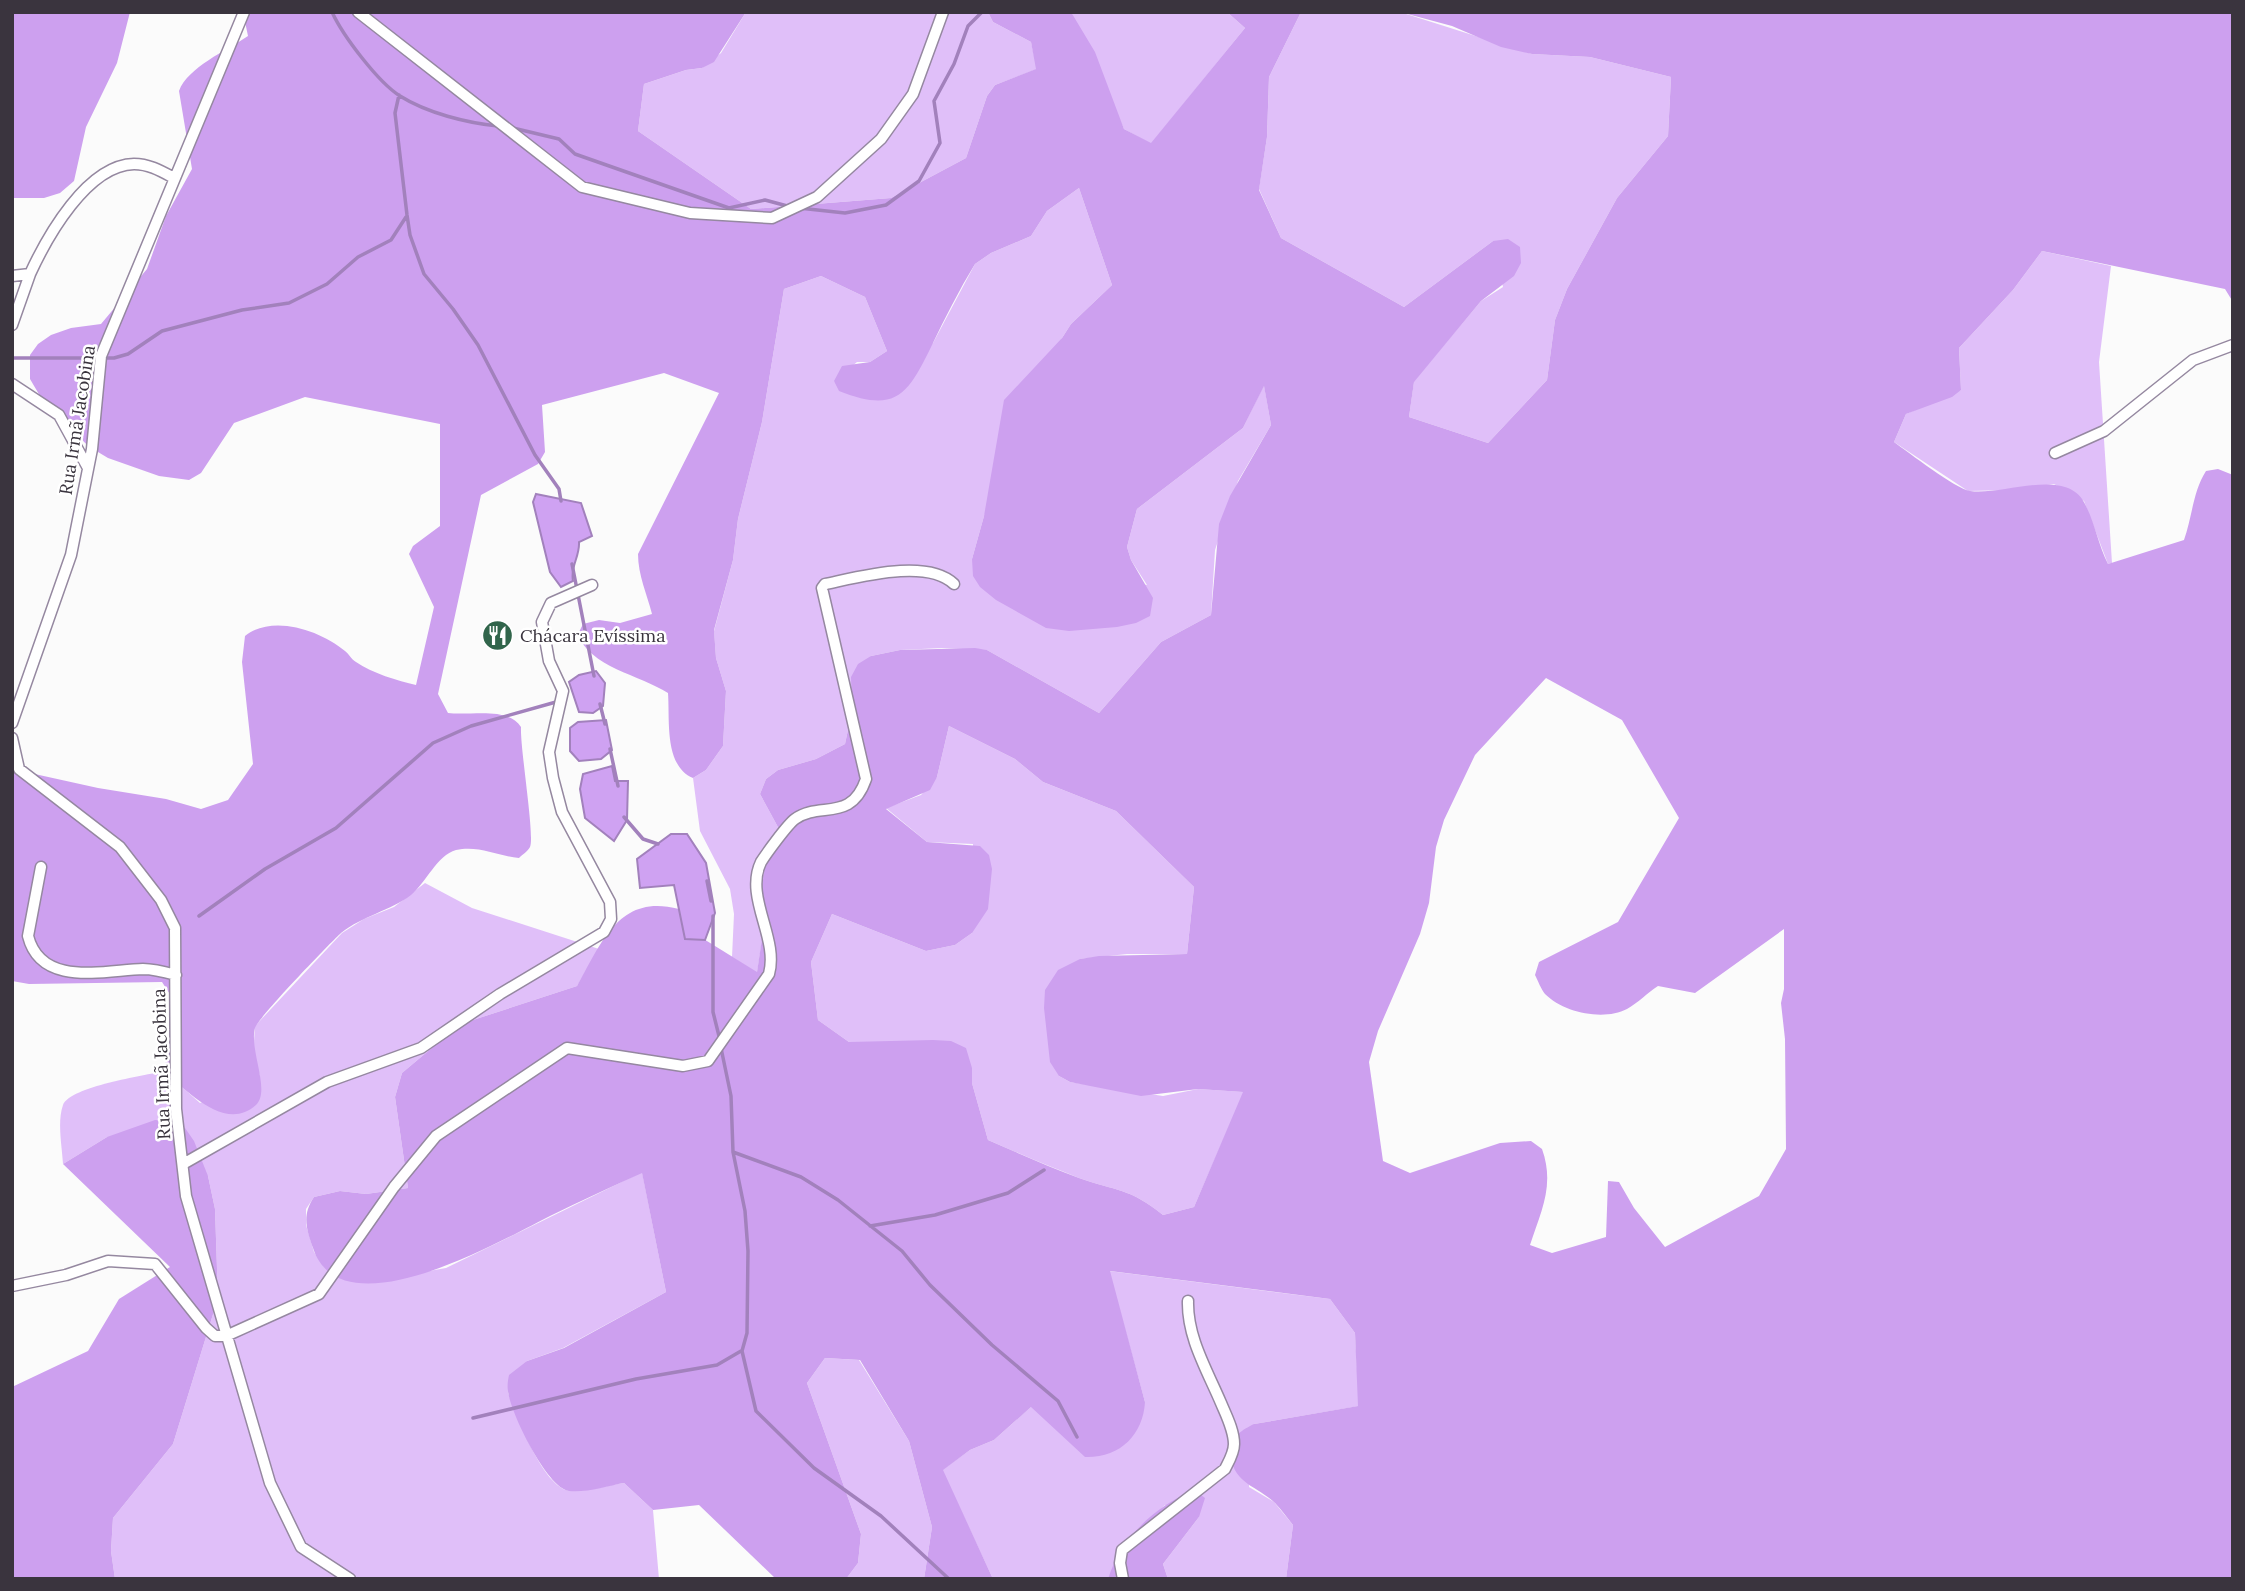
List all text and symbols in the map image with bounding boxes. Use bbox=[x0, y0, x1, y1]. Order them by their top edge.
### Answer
street label: Rua Irmã Jacobina bbox=[54, 343, 100, 497]
restaurant icon: Chácara Evíssima bbox=[480, 618, 514, 652]
place label: Chácara Evíssima bbox=[520, 624, 665, 647]
street label: Rua Irmã Jacobina bbox=[147, 988, 175, 1140]

